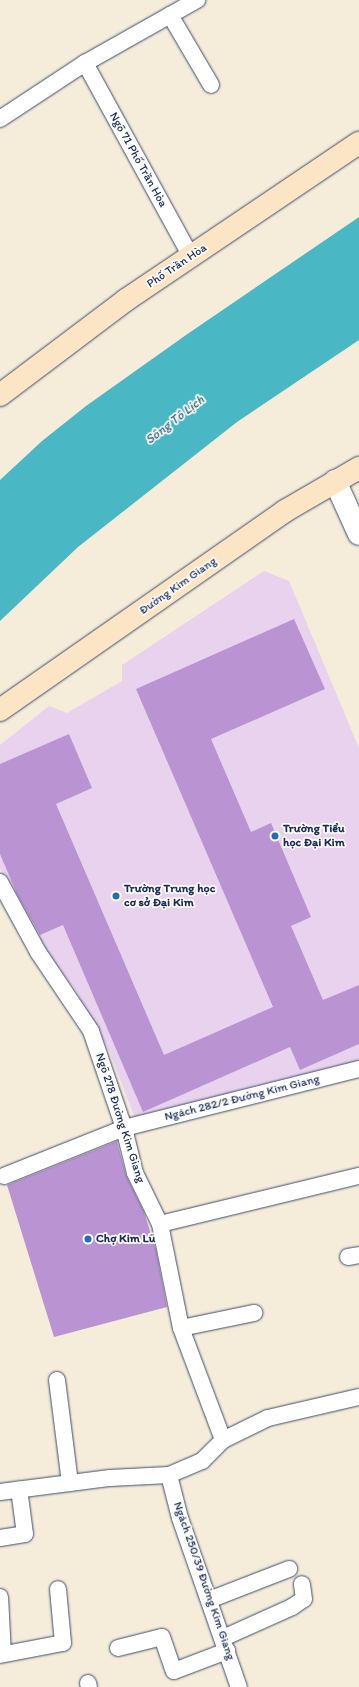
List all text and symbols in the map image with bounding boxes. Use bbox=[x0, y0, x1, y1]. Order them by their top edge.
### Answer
street label: Ngõ 71 Phố Trần Hòa bbox=[106, 110, 170, 210]
street label: Phố Trần Hòa bbox=[144, 241, 210, 291]
water label: Sông Tô Lịch bbox=[143, 393, 207, 447]
street label: Đường Kim Giang bbox=[137, 554, 219, 618]
place label: Trường Tiểu học Đại Kim bbox=[283, 822, 345, 850]
marker: Trường Tiểu học Đại Kim bbox=[270, 831, 280, 841]
place label: Trường Trung học cơ sở Đại Kim bbox=[124, 882, 214, 910]
marker: Trường Trung học cơ sở Đại Kim bbox=[111, 891, 121, 901]
street label: Ngõ 278 Đường Kim Giang bbox=[92, 1051, 148, 1185]
street label: Ngách 282/2 Đường Kim Giang bbox=[163, 1072, 321, 1124]
place label: Chợ Kim Lũ bbox=[96, 1232, 155, 1246]
marker: Chợ Kim Lũ bbox=[83, 1234, 93, 1244]
street label: Ngách 250/39 Đường Kim Giang bbox=[170, 1500, 238, 1662]

